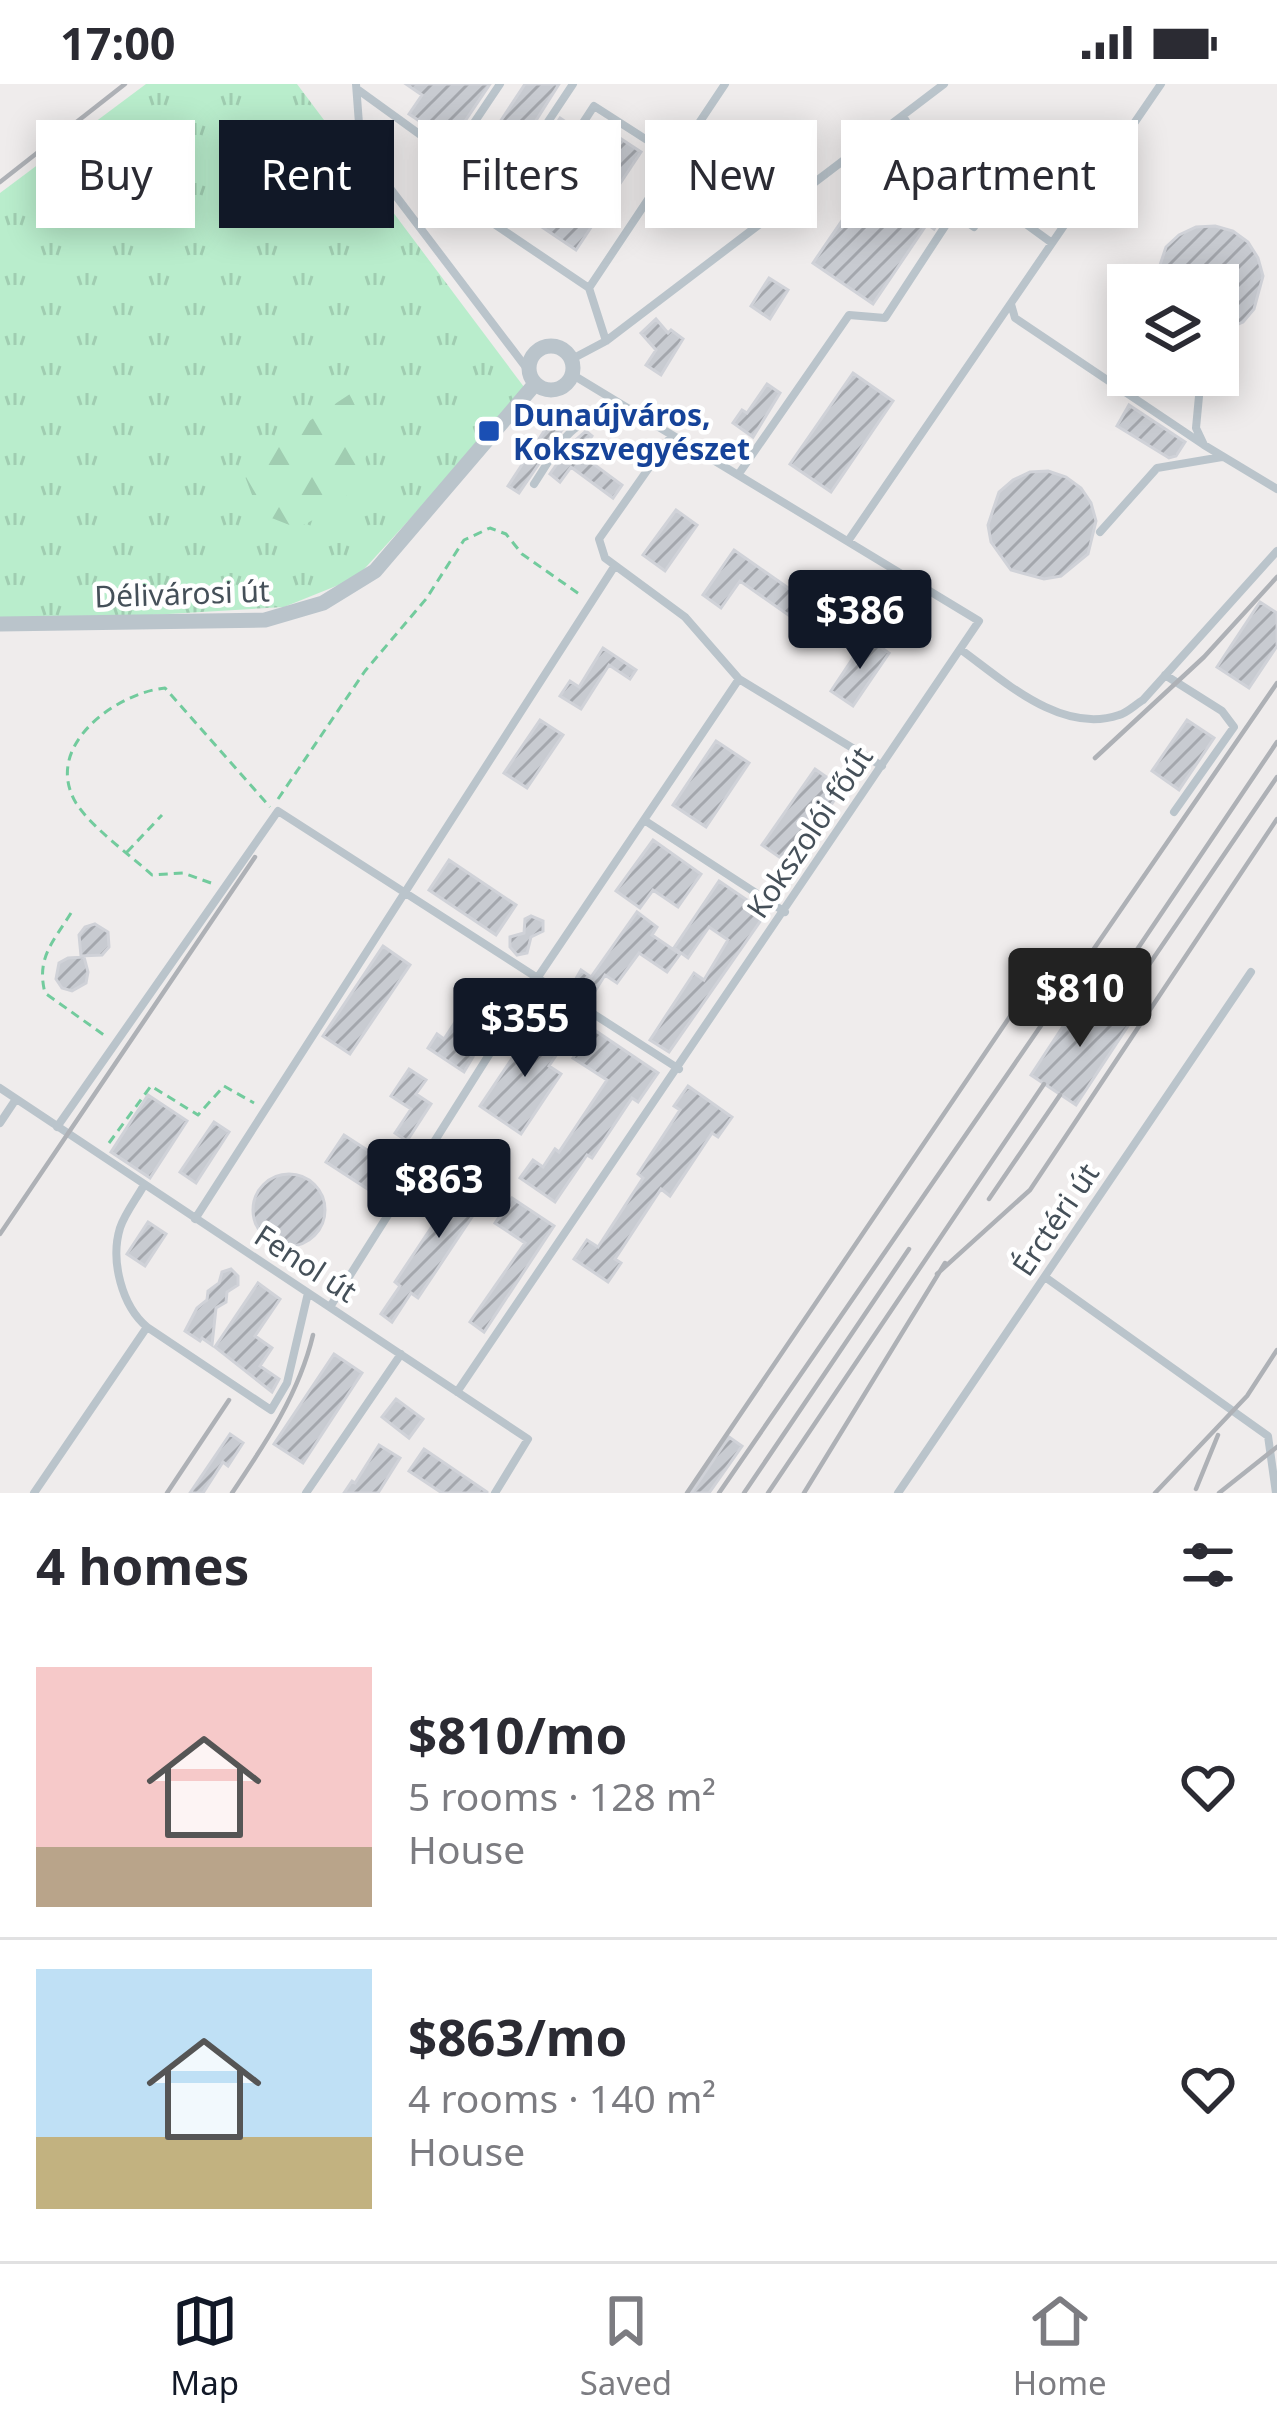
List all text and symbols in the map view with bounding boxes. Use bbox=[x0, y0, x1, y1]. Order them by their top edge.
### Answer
text: 17:00 bbox=[60, 12, 176, 73]
chip: Buy bbox=[36, 120, 195, 228]
chip: Rent bbox=[219, 120, 394, 228]
chip: Filters bbox=[418, 120, 621, 228]
chip: New bbox=[645, 120, 817, 228]
chip: Apartment bbox=[841, 120, 1138, 228]
map controls bbox=[1107, 264, 1239, 396]
button: layers bbox=[1107, 264, 1239, 396]
place label: Dunaújváros, Kokszvegyészet bbox=[513, 394, 750, 469]
marker: Dunaújváros, Kokszvegyészet bbox=[476, 418, 502, 444]
street label: Délivárosi út bbox=[94, 569, 271, 617]
pin: $386 bbox=[789, 570, 931, 672]
text: $386 bbox=[815, 582, 905, 635]
street label: Kokszolói főút bbox=[736, 738, 882, 926]
pin: $810 bbox=[1009, 948, 1151, 1050]
text: $810 bbox=[1035, 960, 1125, 1013]
pin: $355 bbox=[454, 978, 596, 1080]
text: $355 bbox=[480, 990, 570, 1043]
pin: $863 bbox=[368, 1139, 510, 1241]
text: $863 bbox=[394, 1151, 484, 1204]
street label: Érctéri út bbox=[1002, 1154, 1108, 1283]
street label: Fenol út bbox=[247, 1215, 365, 1311]
text: 4 homes bbox=[36, 1530, 249, 1600]
icon: filters bbox=[1175, 1532, 1241, 1598]
text: $810/mo bbox=[408, 1699, 627, 1769]
icon: home bbox=[132, 1715, 276, 1859]
icon: heart bbox=[1175, 1754, 1241, 1820]
text: 5 rooms · 128 m² bbox=[408, 1769, 716, 1822]
text: House bbox=[408, 1822, 525, 1875]
text: $863/mo bbox=[408, 2001, 627, 2071]
icon: home bbox=[132, 2017, 276, 2161]
icon: heart bbox=[1175, 2056, 1241, 2122]
text: 4 rooms · 140 m² bbox=[408, 2071, 716, 2124]
text: House bbox=[408, 2124, 525, 2177]
tab: Map bbox=[170, 2288, 239, 2405]
tab: Saved bbox=[580, 2288, 672, 2405]
tab: Home bbox=[1013, 2288, 1107, 2405]

